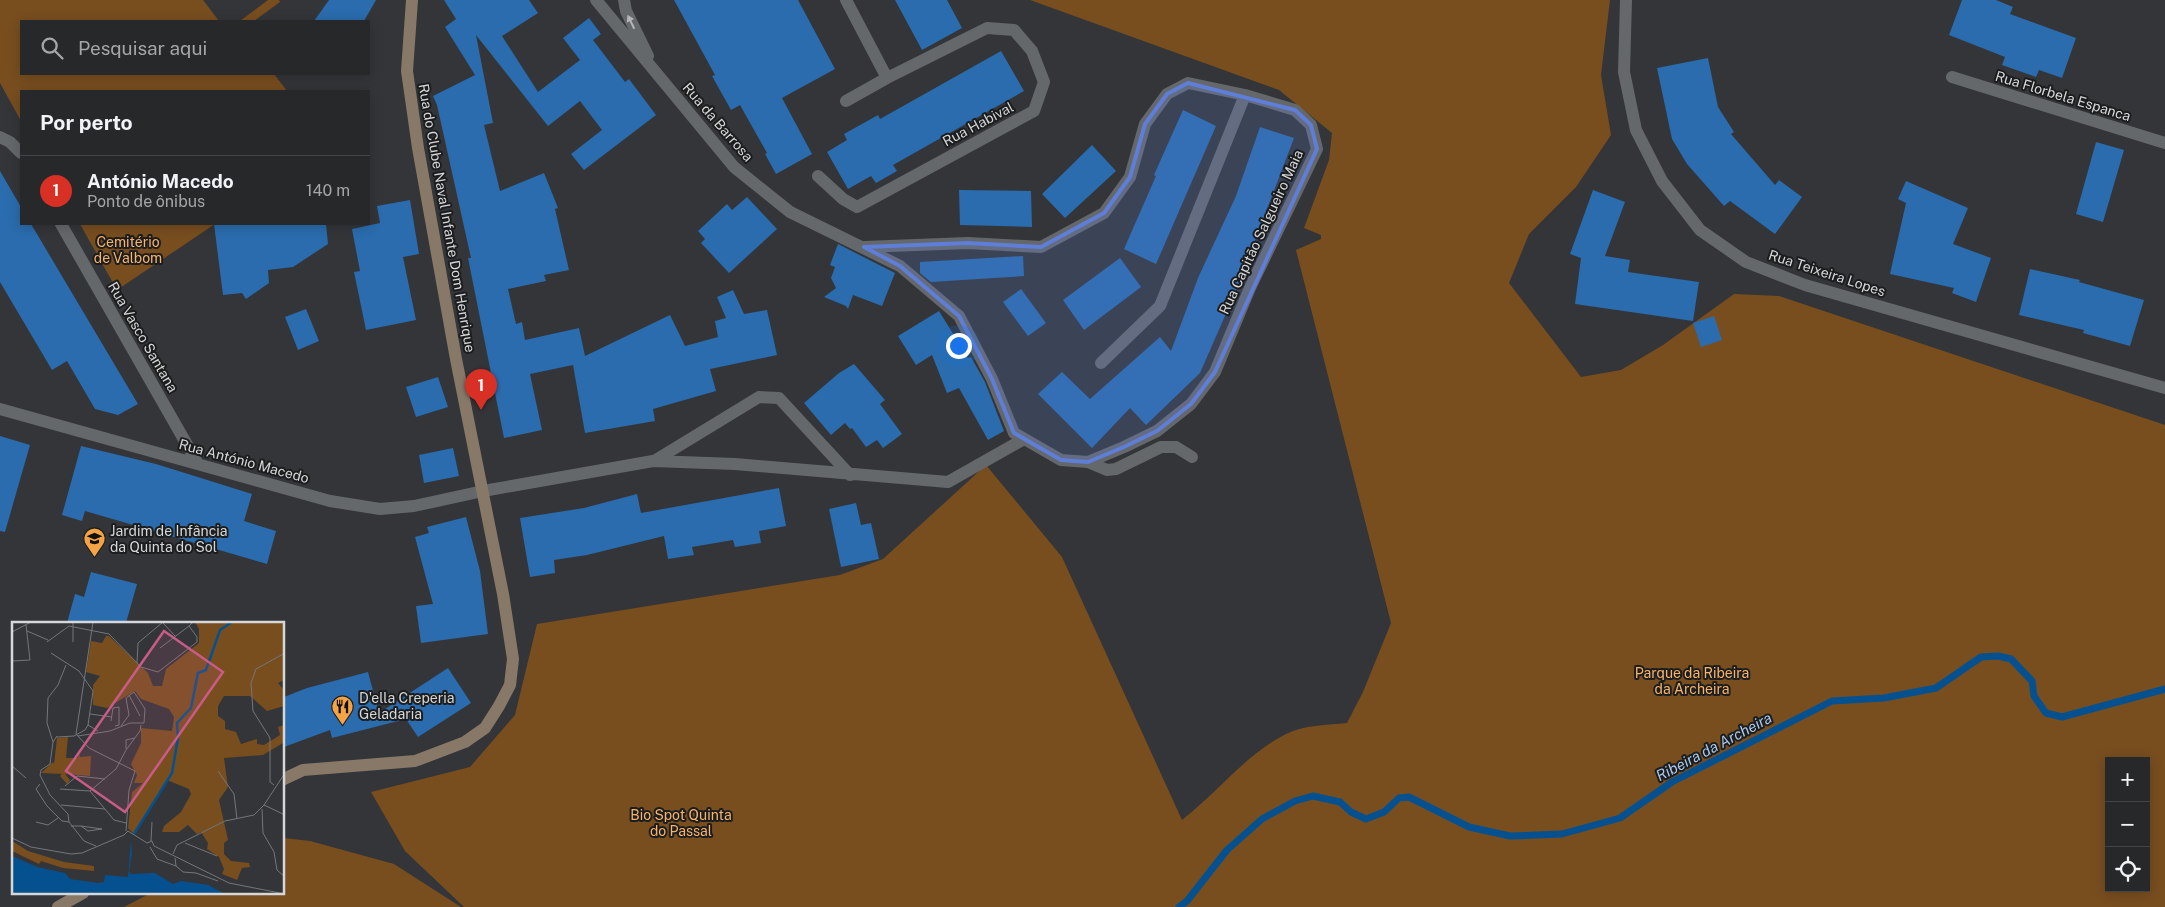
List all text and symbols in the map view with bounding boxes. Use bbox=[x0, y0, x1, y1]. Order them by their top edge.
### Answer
one-way arrow bbox=[627, 14, 636, 29]
search box bbox=[20, 20, 370, 75]
icon: search bbox=[38, 34, 66, 62]
text: Pesquisar aqui bbox=[78, 37, 207, 59]
street label: Rua Florbela Espanca bbox=[1993, 68, 2133, 124]
street label: Rua da Barrosa bbox=[680, 80, 756, 164]
street label: Rua do Clube Naval Infante Dom Henrique bbox=[415, 83, 479, 354]
street label: Rua Habival bbox=[940, 99, 1016, 149]
text: Por perto bbox=[40, 110, 133, 135]
street label: Rua Capitão Salgueiro Maia bbox=[1216, 147, 1306, 317]
text: António Macedo bbox=[87, 170, 234, 192]
text: 1 bbox=[53, 181, 59, 200]
text: 140 m bbox=[306, 181, 350, 200]
text: Ponto de ônibus bbox=[87, 192, 205, 211]
park label: Cemitério de Valbom bbox=[94, 234, 162, 266]
street label: Rua Teixeira Lopes bbox=[1767, 247, 1887, 299]
street label: Rua Vasco Santana bbox=[105, 279, 181, 395]
your location bbox=[946, 333, 972, 359]
pin: 1 bbox=[465, 369, 497, 410]
street label: Rua António Macedo bbox=[177, 436, 311, 486]
place label: Jardim de Infância da Quinta do Sol bbox=[110, 523, 227, 555]
school or university icon: Jardim de Infância da Quinta do Sol bbox=[82, 527, 106, 558]
inset map bbox=[12, 622, 285, 894]
park label: Parque da Ribeira da Archeira bbox=[1635, 665, 1749, 697]
place label: D'ella Creperia Geladaria bbox=[359, 690, 454, 722]
restaurant icon: D'ella Creperia Geladaria bbox=[331, 694, 355, 725]
water label: Ribeira da Archeira bbox=[1653, 709, 1774, 784]
map controls bbox=[2105, 757, 2150, 892]
button: + bbox=[2105, 757, 2150, 802]
button: − bbox=[2105, 802, 2150, 847]
park label: Bio Spot Quinta do Passal bbox=[630, 807, 732, 839]
button: locate bbox=[2105, 847, 2150, 892]

